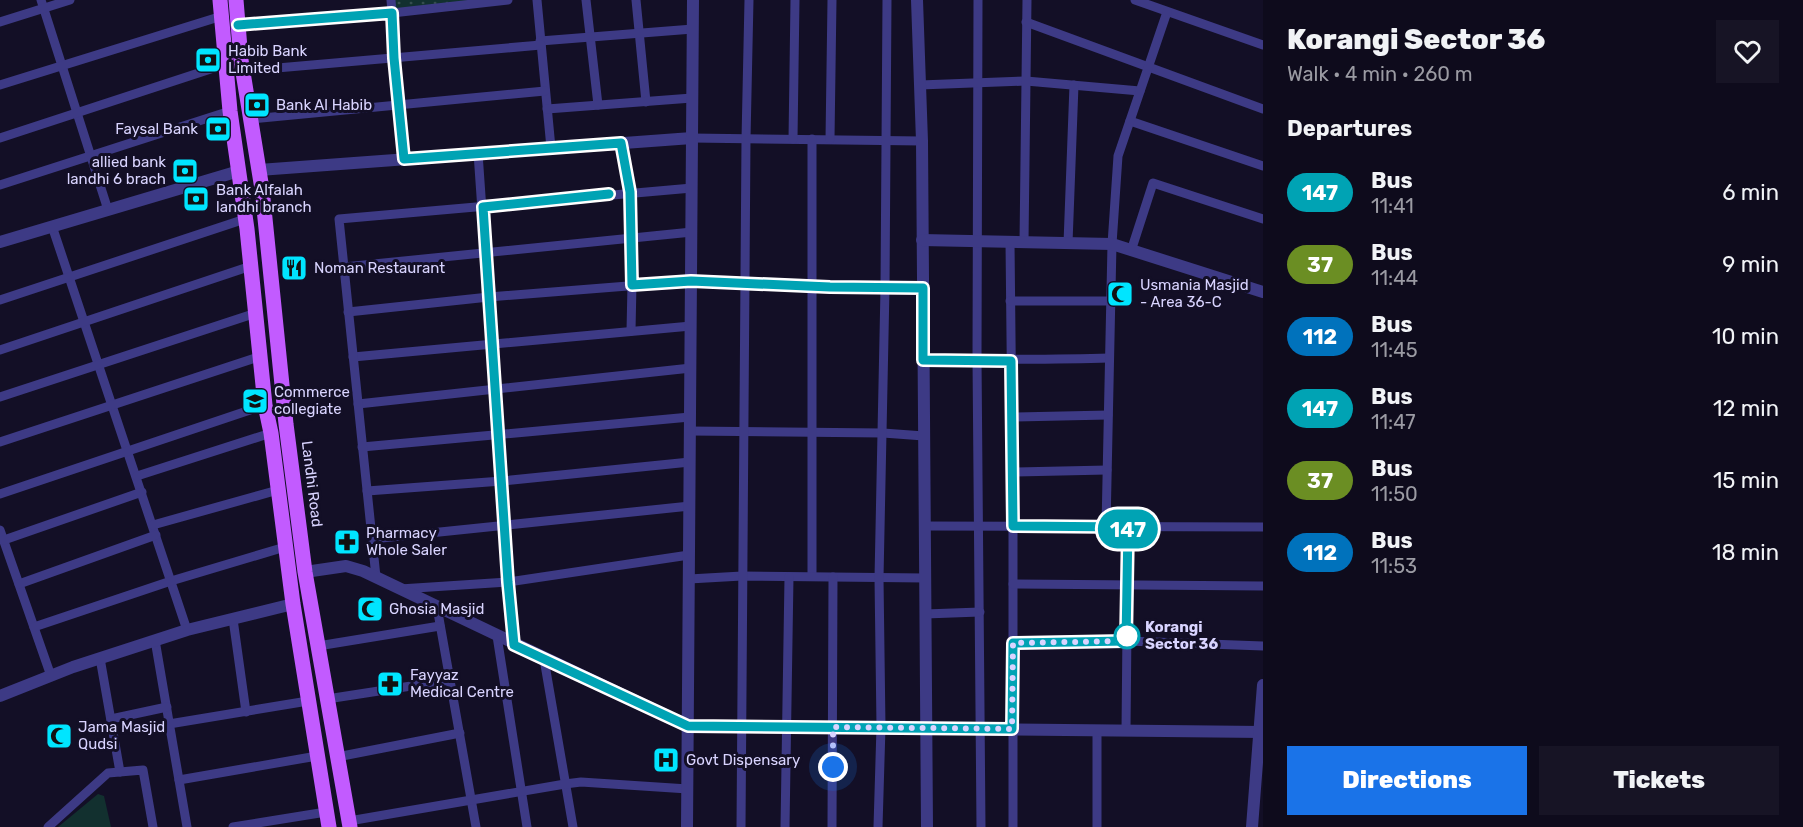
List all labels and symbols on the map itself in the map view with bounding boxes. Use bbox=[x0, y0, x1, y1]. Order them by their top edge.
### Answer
place label: Habib Bank Limited bbox=[228, 42, 308, 77]
bank icon: Habib Bank Limited bbox=[193, 45, 223, 75]
bank icon: Bank Al Habib bbox=[242, 90, 272, 120]
place label: Bank Al Habib bbox=[276, 96, 372, 114]
bank icon: Faysal Bank bbox=[203, 114, 233, 144]
place label: Faysal Bank bbox=[115, 120, 198, 138]
place label: allied bank landhi 6 brach bbox=[67, 153, 166, 188]
bank icon: allied bank landhi 6 brach bbox=[170, 156, 200, 186]
place label: Bank Alfalah landhi branch bbox=[216, 181, 312, 216]
bank icon: Bank Alfalah landhi branch bbox=[181, 184, 211, 214]
restaurant icon: Noman Restaurant bbox=[279, 253, 309, 283]
place label: Noman Restaurant bbox=[314, 259, 445, 277]
place label: Usmania Masjid - Area 36-C bbox=[1140, 276, 1249, 311]
mosque icon: Usmania Masjid - Area 36-C bbox=[1105, 279, 1135, 309]
place label: Commerce collegiate bbox=[274, 383, 350, 418]
school or university icon: Commerce collegiate bbox=[240, 386, 270, 416]
street label: Landhi Road bbox=[298, 440, 326, 528]
line badge: 147 bbox=[1094, 510, 1162, 548]
place label: Pharmacy Whole Saler bbox=[366, 524, 447, 559]
pharmacy icon: Pharmacy Whole Saler bbox=[332, 527, 362, 557]
mosque icon: Ghosia Masjid bbox=[355, 594, 385, 624]
place label: Ghosia Masjid bbox=[389, 600, 484, 618]
place label: Korangi Sector 36 bbox=[1145, 618, 1218, 653]
marker: Korangi Sector 36 bbox=[1114, 623, 1140, 649]
place label: Fayyaz Medical Centre bbox=[410, 666, 514, 701]
pharmacy icon: Fayyaz Medical Centre bbox=[375, 669, 405, 699]
place label: Jama Masjid Qudsi bbox=[78, 718, 165, 753]
mosque icon: Jama Masjid Qudsi bbox=[44, 721, 74, 751]
hospital icon: Govt Dispensary bbox=[651, 745, 681, 775]
place label: Govt Dispensary bbox=[686, 751, 800, 769]
your location bbox=[818, 752, 848, 782]

